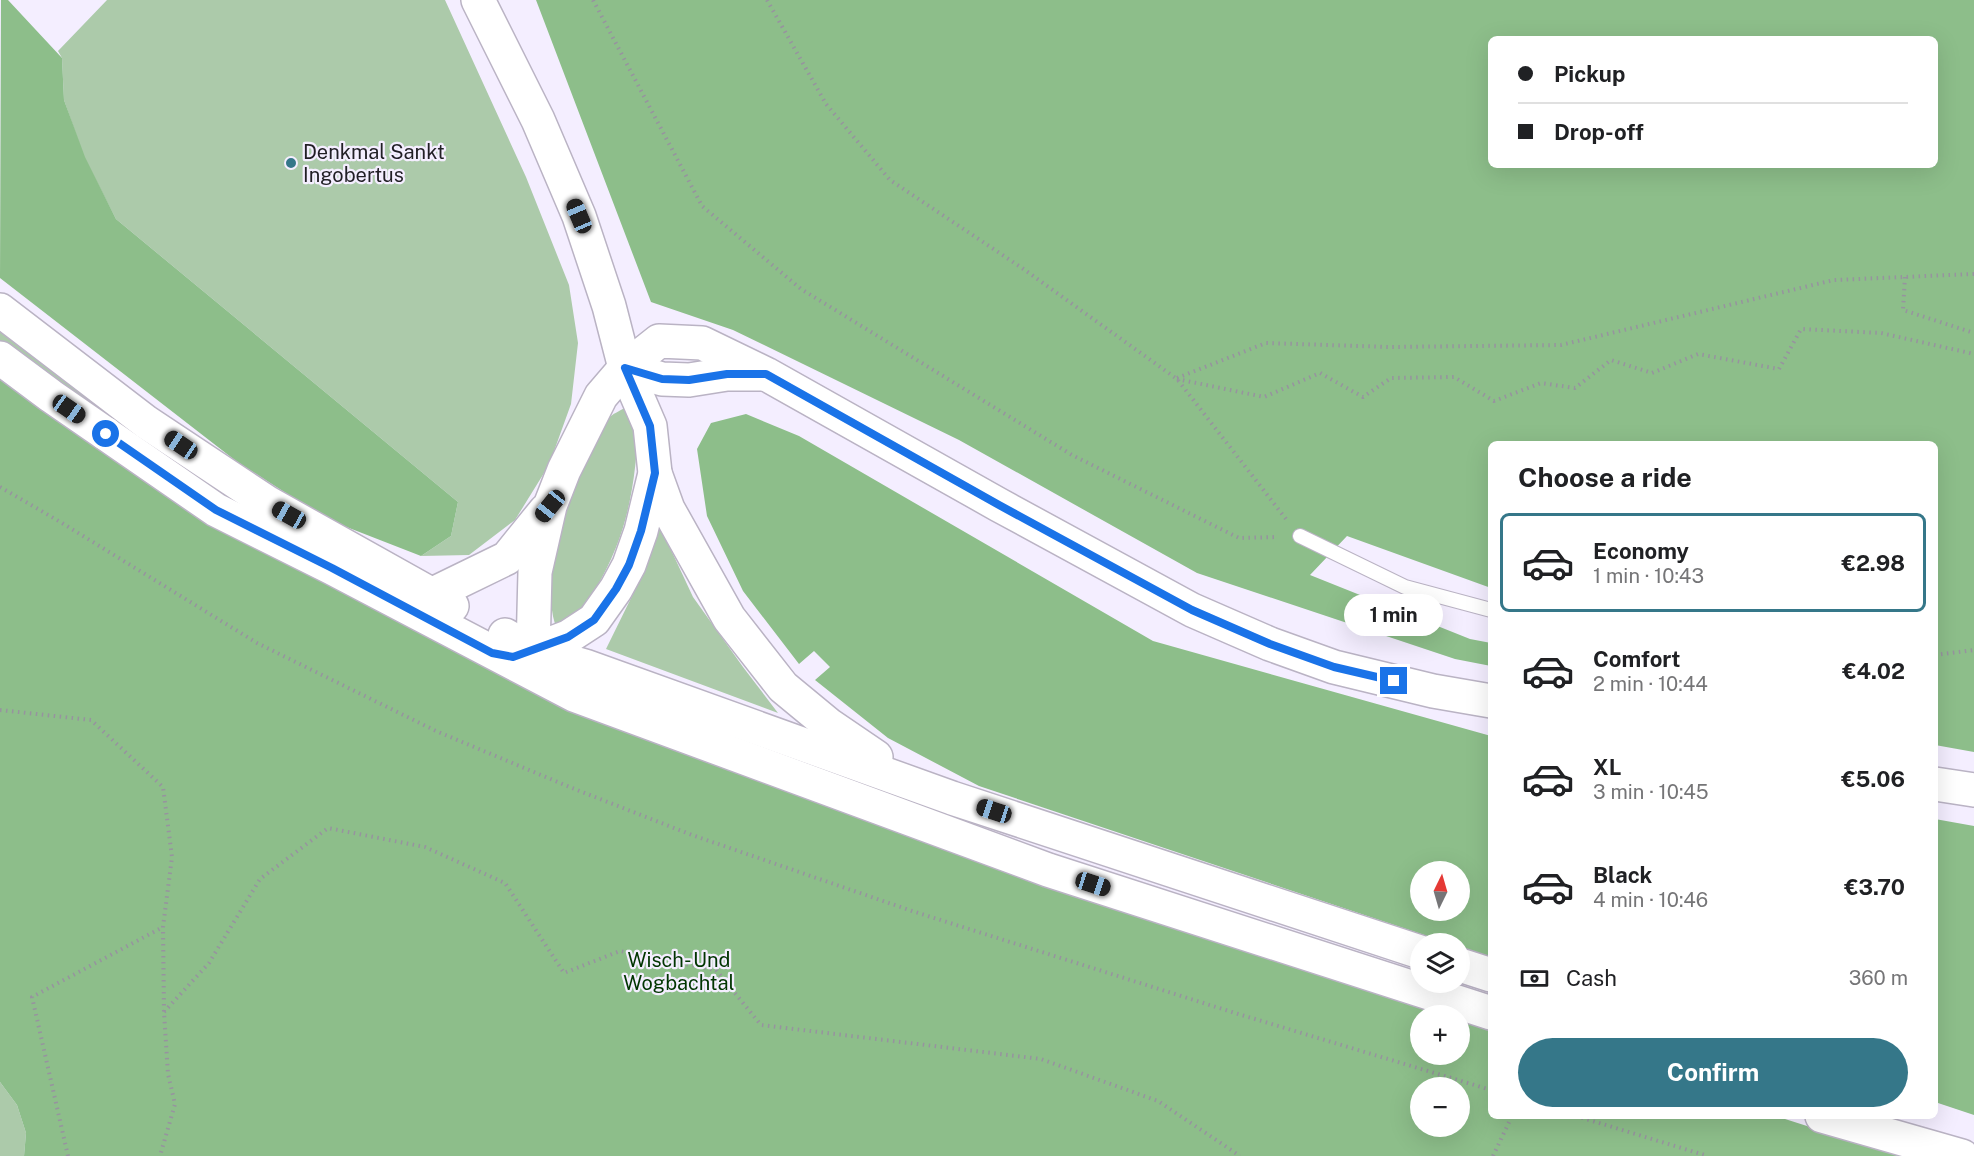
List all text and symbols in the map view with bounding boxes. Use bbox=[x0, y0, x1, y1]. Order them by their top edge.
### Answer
text: Pickup bbox=[1554, 61, 1625, 87]
text: Drop-off bbox=[1554, 119, 1644, 145]
place label: Denkmal Sankt Ingobertus bbox=[303, 140, 445, 187]
marker: Denkmal Sankt Ingobertus bbox=[284, 156, 298, 170]
car bbox=[564, 196, 594, 236]
car bbox=[49, 391, 89, 427]
route start bbox=[92, 420, 119, 447]
car bbox=[161, 427, 201, 463]
text: Choose a ride bbox=[1518, 461, 1692, 493]
car bbox=[532, 486, 568, 526]
car bbox=[269, 498, 309, 532]
icon: car bbox=[1521, 536, 1575, 590]
text: Economy bbox=[1593, 538, 1689, 564]
text: €2.98 bbox=[1842, 550, 1905, 576]
text: 1 min · 10:43 bbox=[1593, 564, 1704, 588]
callout: 1 min bbox=[1344, 594, 1444, 636]
text: 1 min bbox=[1369, 603, 1418, 627]
icon: car bbox=[1521, 644, 1575, 698]
text: Comfort bbox=[1593, 646, 1680, 672]
text: €4.02 bbox=[1842, 658, 1905, 684]
route end bbox=[1380, 667, 1407, 694]
text: 2 min · 10:44 bbox=[1593, 672, 1708, 696]
icon: car bbox=[1521, 752, 1575, 806]
text: XL bbox=[1593, 754, 1621, 780]
text: €5.06 bbox=[1841, 766, 1905, 792]
text: 3 min · 10:45 bbox=[1593, 780, 1709, 804]
car bbox=[974, 797, 1014, 825]
icon: car bbox=[1521, 860, 1575, 914]
north arrow bbox=[1410, 861, 1470, 921]
map controls bbox=[1410, 861, 1470, 1137]
text: Black bbox=[1593, 862, 1652, 888]
car bbox=[1073, 870, 1113, 898]
text: €3.70 bbox=[1844, 874, 1905, 900]
text: 4 min · 10:46 bbox=[1593, 888, 1708, 912]
button: layers bbox=[1410, 933, 1470, 993]
park label: Wisch- Und Wogbachtal bbox=[623, 948, 735, 995]
icon: cash bbox=[1518, 962, 1551, 995]
text: Cash bbox=[1566, 965, 1617, 991]
text: 360 m bbox=[1849, 966, 1908, 990]
button: + bbox=[1410, 1005, 1470, 1065]
button: Confirm bbox=[1518, 1038, 1908, 1107]
button: − bbox=[1410, 1077, 1470, 1137]

